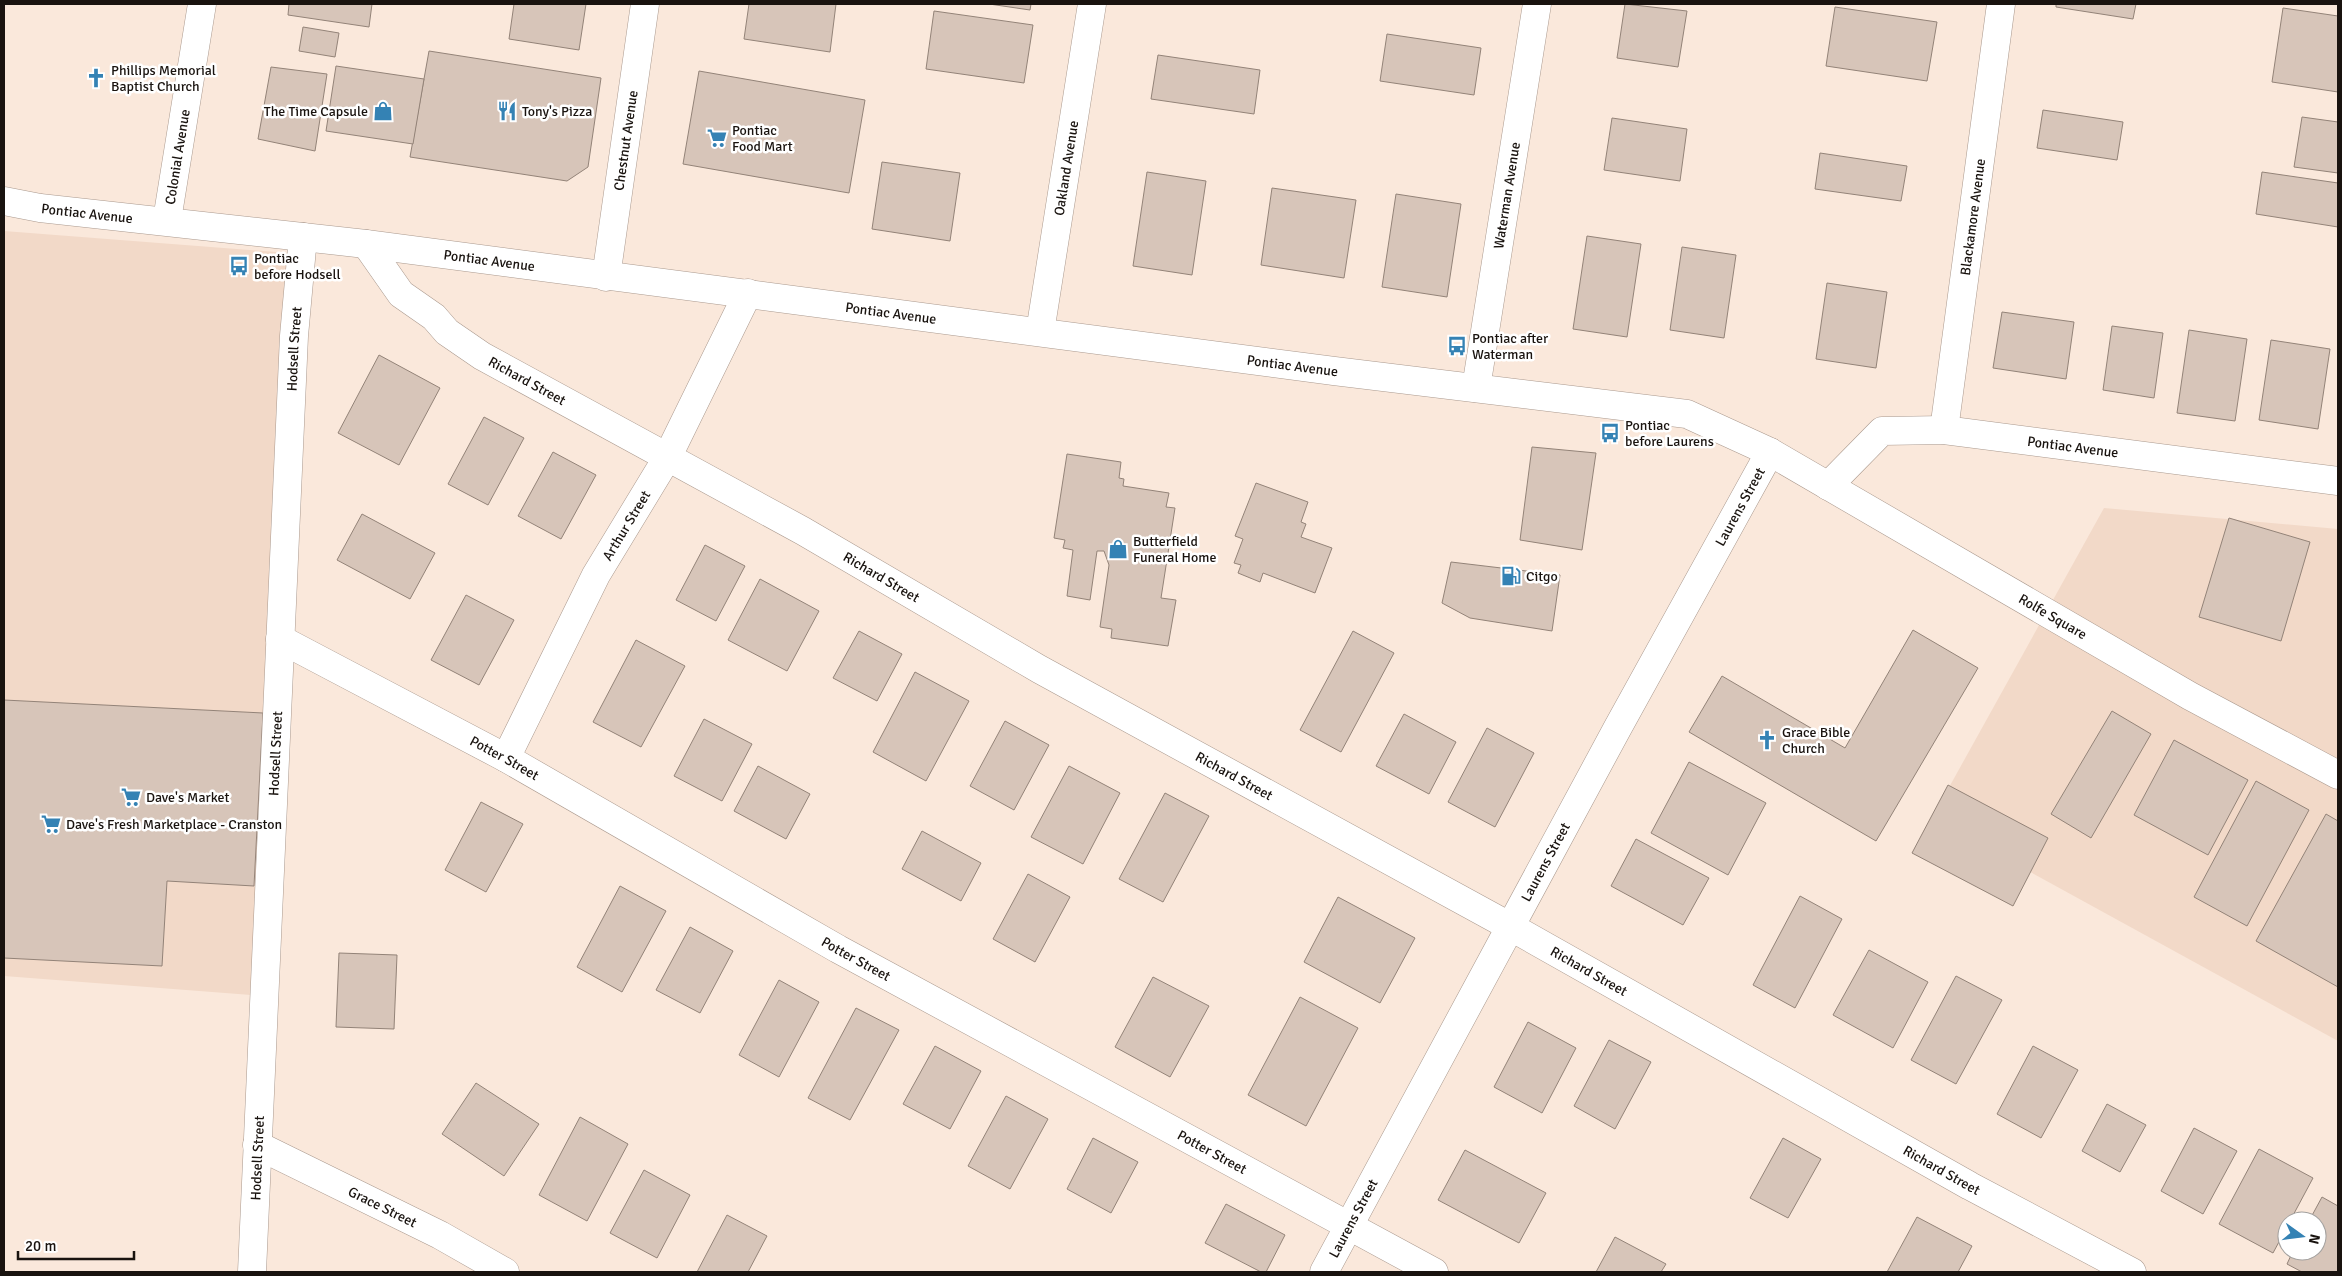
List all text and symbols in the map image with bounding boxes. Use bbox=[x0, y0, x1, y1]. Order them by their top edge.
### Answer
place label: Phillips Memorial Baptist Church bbox=[111, 62, 216, 95]
church icon: Phillips Memorial Baptist Church bbox=[85, 67, 107, 89]
street label: Chestnut Avenue bbox=[610, 89, 641, 192]
shop icon: The Time Capsule bbox=[372, 100, 394, 122]
restaurant icon: Tony's Pizza bbox=[496, 100, 518, 122]
place label: The Time Capsule bbox=[264, 103, 368, 120]
place label: Tony's Pizza bbox=[522, 103, 592, 120]
street label: Colonial Avenue bbox=[161, 108, 193, 206]
street label: Oakland Avenue bbox=[1050, 119, 1082, 217]
place label: Pontiac Food Mart bbox=[732, 122, 793, 155]
supermarket icon: Pontiac Food Mart bbox=[706, 127, 728, 149]
street label: Waterman Avenue bbox=[1490, 141, 1523, 250]
street label: Blackamore Avenue bbox=[1956, 157, 1989, 276]
street label: Pontiac Avenue bbox=[40, 200, 134, 227]
street label: Pontiac Avenue bbox=[443, 246, 536, 275]
place label: Pontiac before Hodsell bbox=[254, 250, 341, 283]
bus stop icon: Pontiac before Hodsell bbox=[228, 255, 250, 277]
street label: Pontiac Avenue bbox=[844, 298, 937, 327]
street label: Hodsell Street bbox=[283, 306, 305, 392]
place label: Pontiac after Waterman bbox=[1472, 330, 1549, 363]
bus stop icon: Pontiac after Waterman bbox=[1446, 335, 1468, 357]
street label: Pontiac Avenue bbox=[1246, 351, 1339, 380]
street label: Richard Street bbox=[486, 353, 569, 409]
place label: Pontiac before Laurens bbox=[1625, 417, 1714, 450]
bus stop icon: Pontiac before Laurens bbox=[1599, 422, 1621, 444]
street label: Pontiac Avenue bbox=[2026, 432, 2119, 461]
street label: Laurens Street bbox=[1711, 464, 1768, 549]
street label: Arthur Street bbox=[598, 487, 654, 564]
place label: Butterfield Funeral Home bbox=[1133, 533, 1216, 566]
shop icon: Butterfield Funeral Home bbox=[1107, 538, 1129, 560]
street label: Richard Street bbox=[840, 548, 923, 606]
fuel station icon: Citgo bbox=[1500, 565, 1522, 587]
place label: Citgo bbox=[1526, 568, 1558, 585]
street label: Rolfe Square bbox=[2016, 590, 2090, 643]
street label: Hodsell Street bbox=[265, 711, 286, 796]
place label: Grace Bible Church bbox=[1782, 724, 1850, 757]
church icon: Grace Bible Church bbox=[1756, 729, 1778, 751]
street label: Potter Street bbox=[467, 732, 542, 784]
street label: Richard Street bbox=[1193, 748, 1276, 804]
supermarket icon: Dave's Market bbox=[120, 786, 142, 808]
place label: Dave's Market bbox=[146, 789, 229, 806]
supermarket icon: Dave's Fresh Marketplace - Cranston bbox=[40, 813, 62, 835]
place label: Dave's Fresh Marketplace - Cranston bbox=[66, 816, 282, 833]
street label: Laurens Street bbox=[1517, 819, 1574, 904]
street label: Potter Street bbox=[819, 933, 894, 984]
street label: Richard Street bbox=[1548, 943, 1631, 999]
street label: Hodsell Street bbox=[247, 1115, 268, 1201]
street label: Potter Street bbox=[1175, 1126, 1250, 1177]
street label: Richard Street bbox=[1900, 1142, 1983, 1198]
street label: Laurens Street bbox=[1325, 1176, 1381, 1261]
street label: Grace Street bbox=[346, 1183, 420, 1231]
north arrow bbox=[2277, 1211, 2327, 1261]
scale bar bbox=[18, 1228, 134, 1260]
text: N bbox=[2305, 1232, 2324, 1246]
text: 20 m bbox=[25, 1237, 56, 1255]

